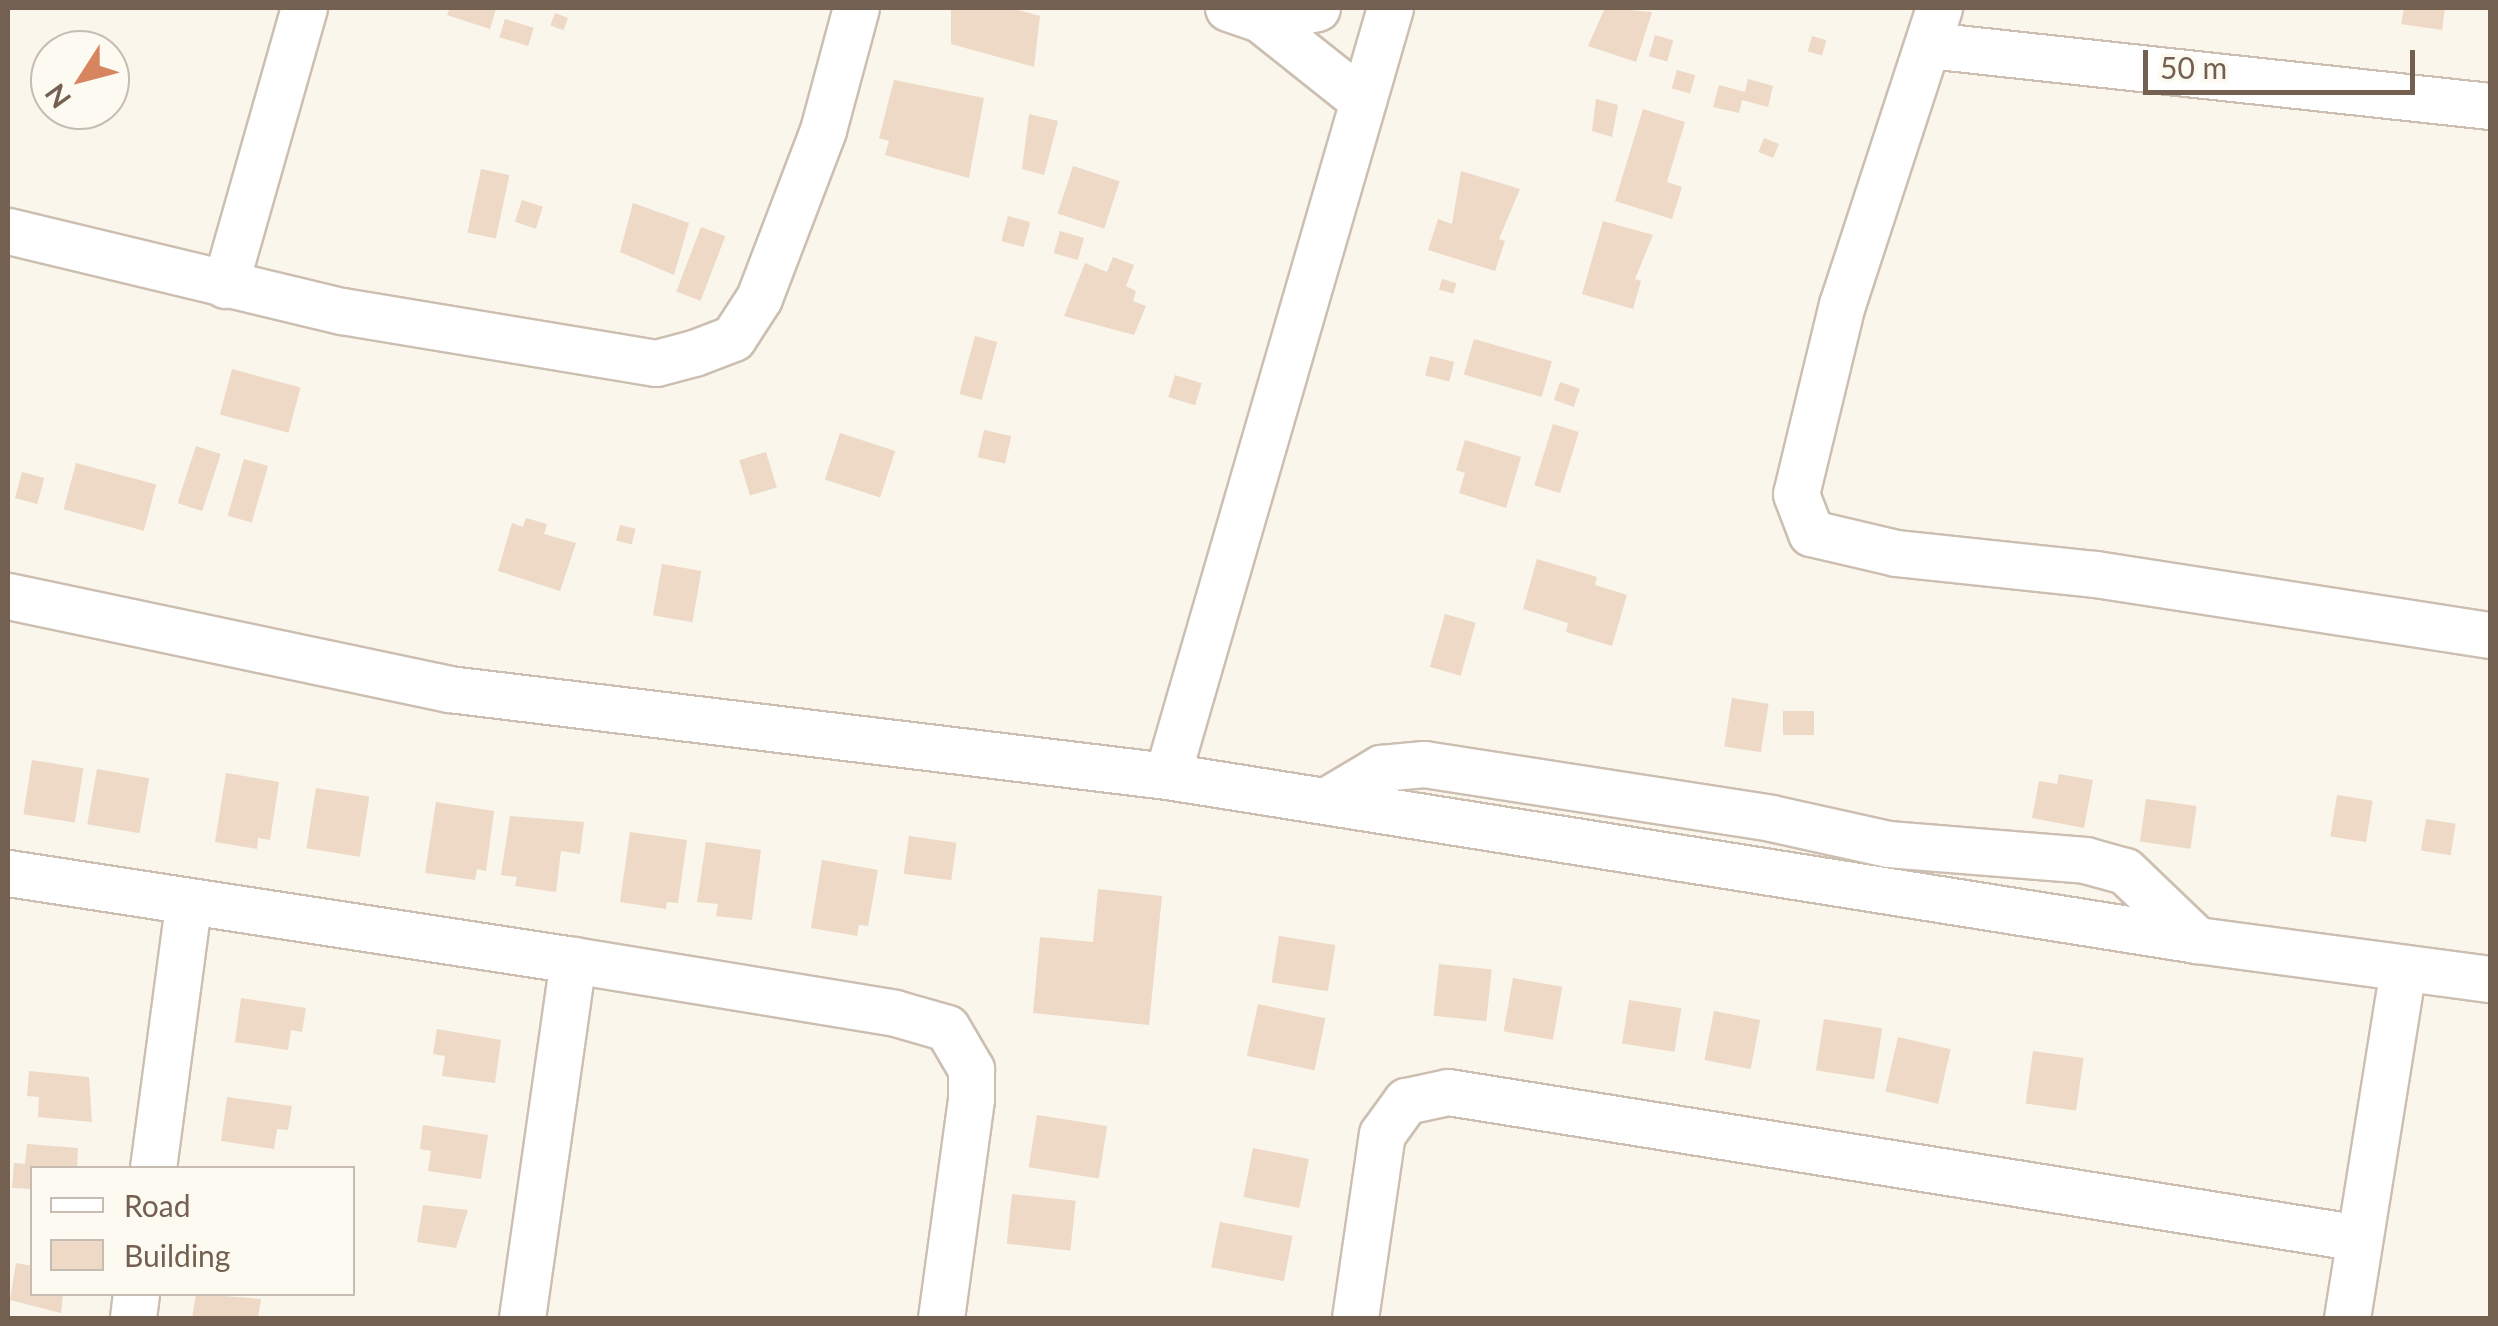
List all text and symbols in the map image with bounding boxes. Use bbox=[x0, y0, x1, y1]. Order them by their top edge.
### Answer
north arrow bbox=[30, 30, 130, 130]
scale bar bbox=[2148, 30, 2420, 92]
text: 50 m bbox=[2160, 49, 2227, 85]
text: N bbox=[37, 78, 77, 115]
legend bbox=[30, 1166, 355, 1296]
text: Road bbox=[124, 1187, 191, 1223]
text: Building bbox=[124, 1237, 230, 1273]

